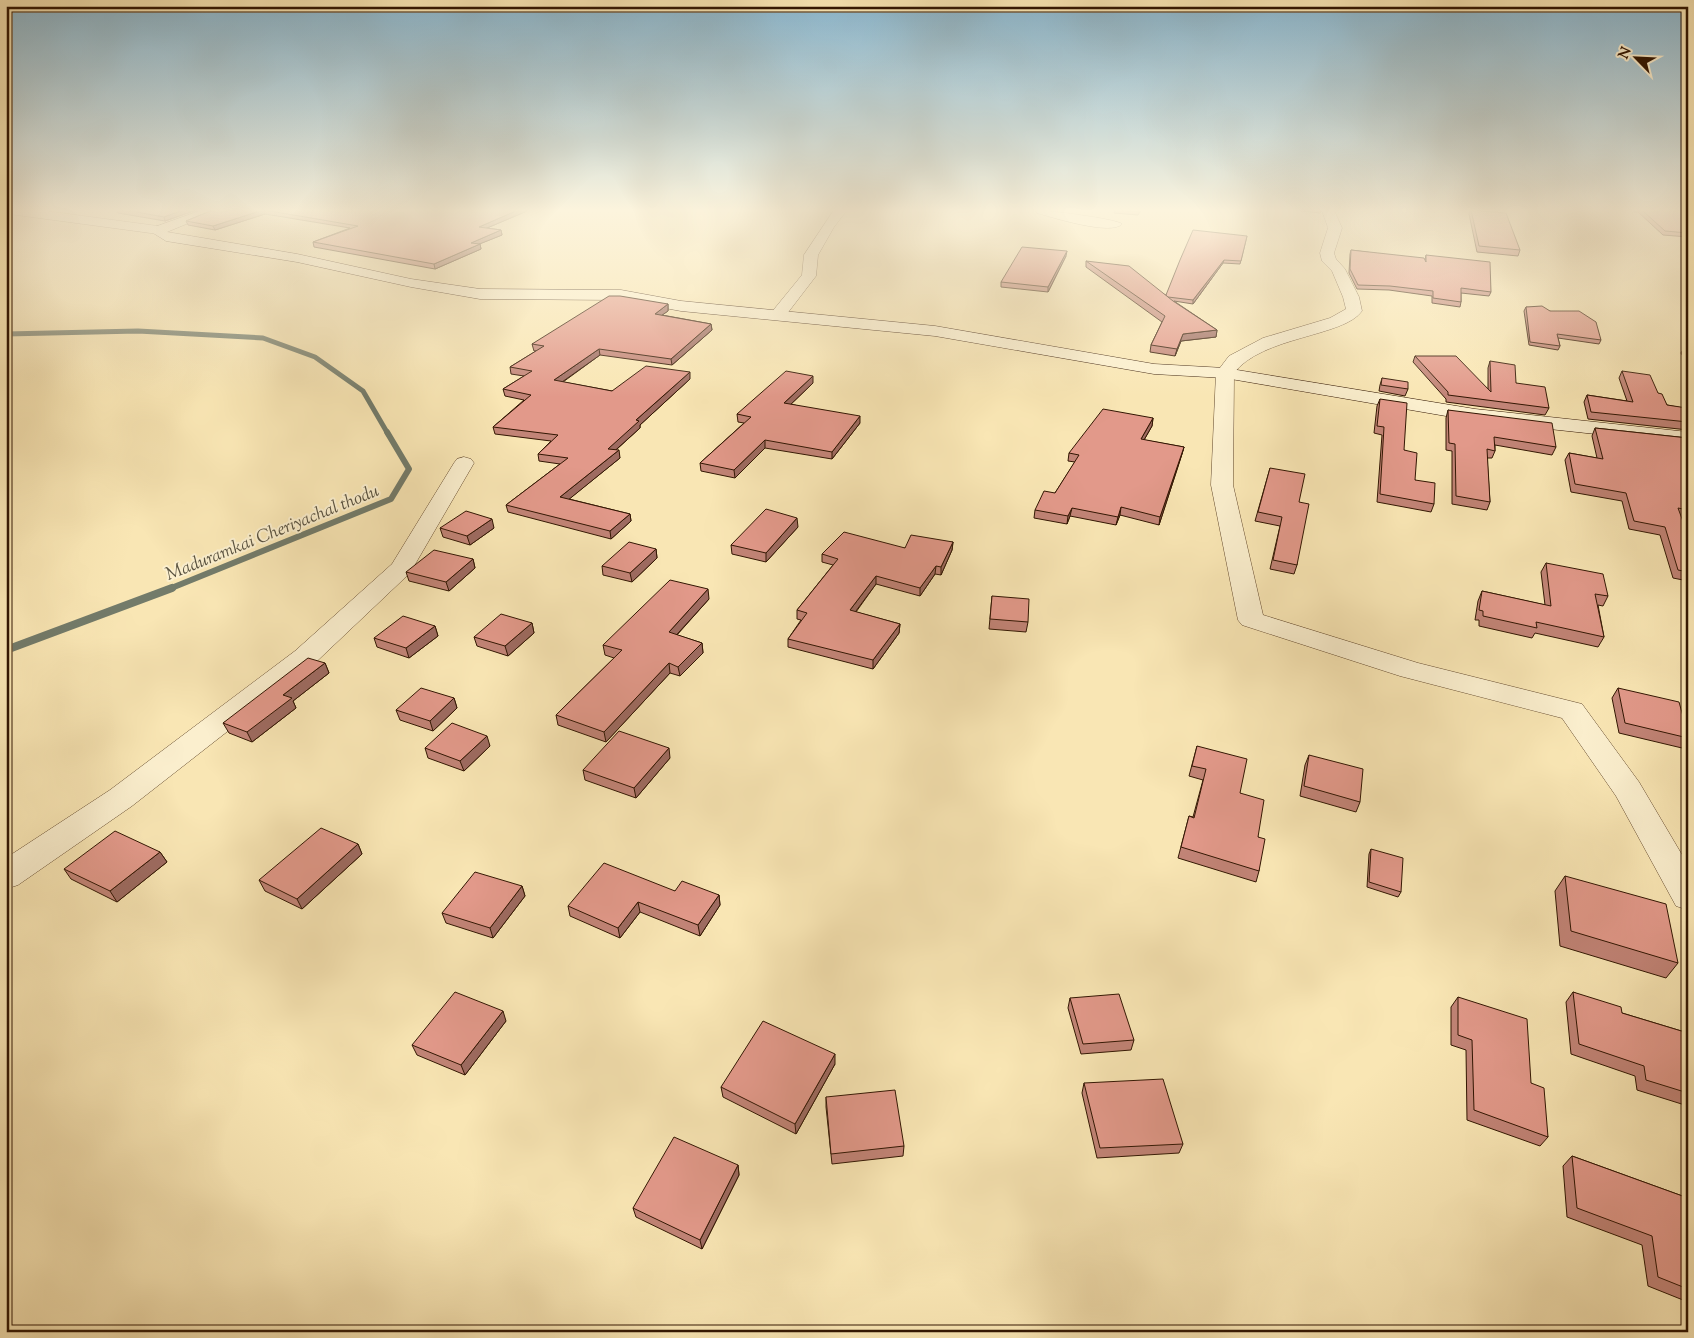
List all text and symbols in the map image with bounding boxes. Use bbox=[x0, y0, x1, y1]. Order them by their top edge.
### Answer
north arrow bbox=[1612, 32, 1662, 82]
text: N bbox=[1615, 44, 1637, 63]
water label: Maduramkai Cheriyachal thodu bbox=[162, 479, 384, 589]

